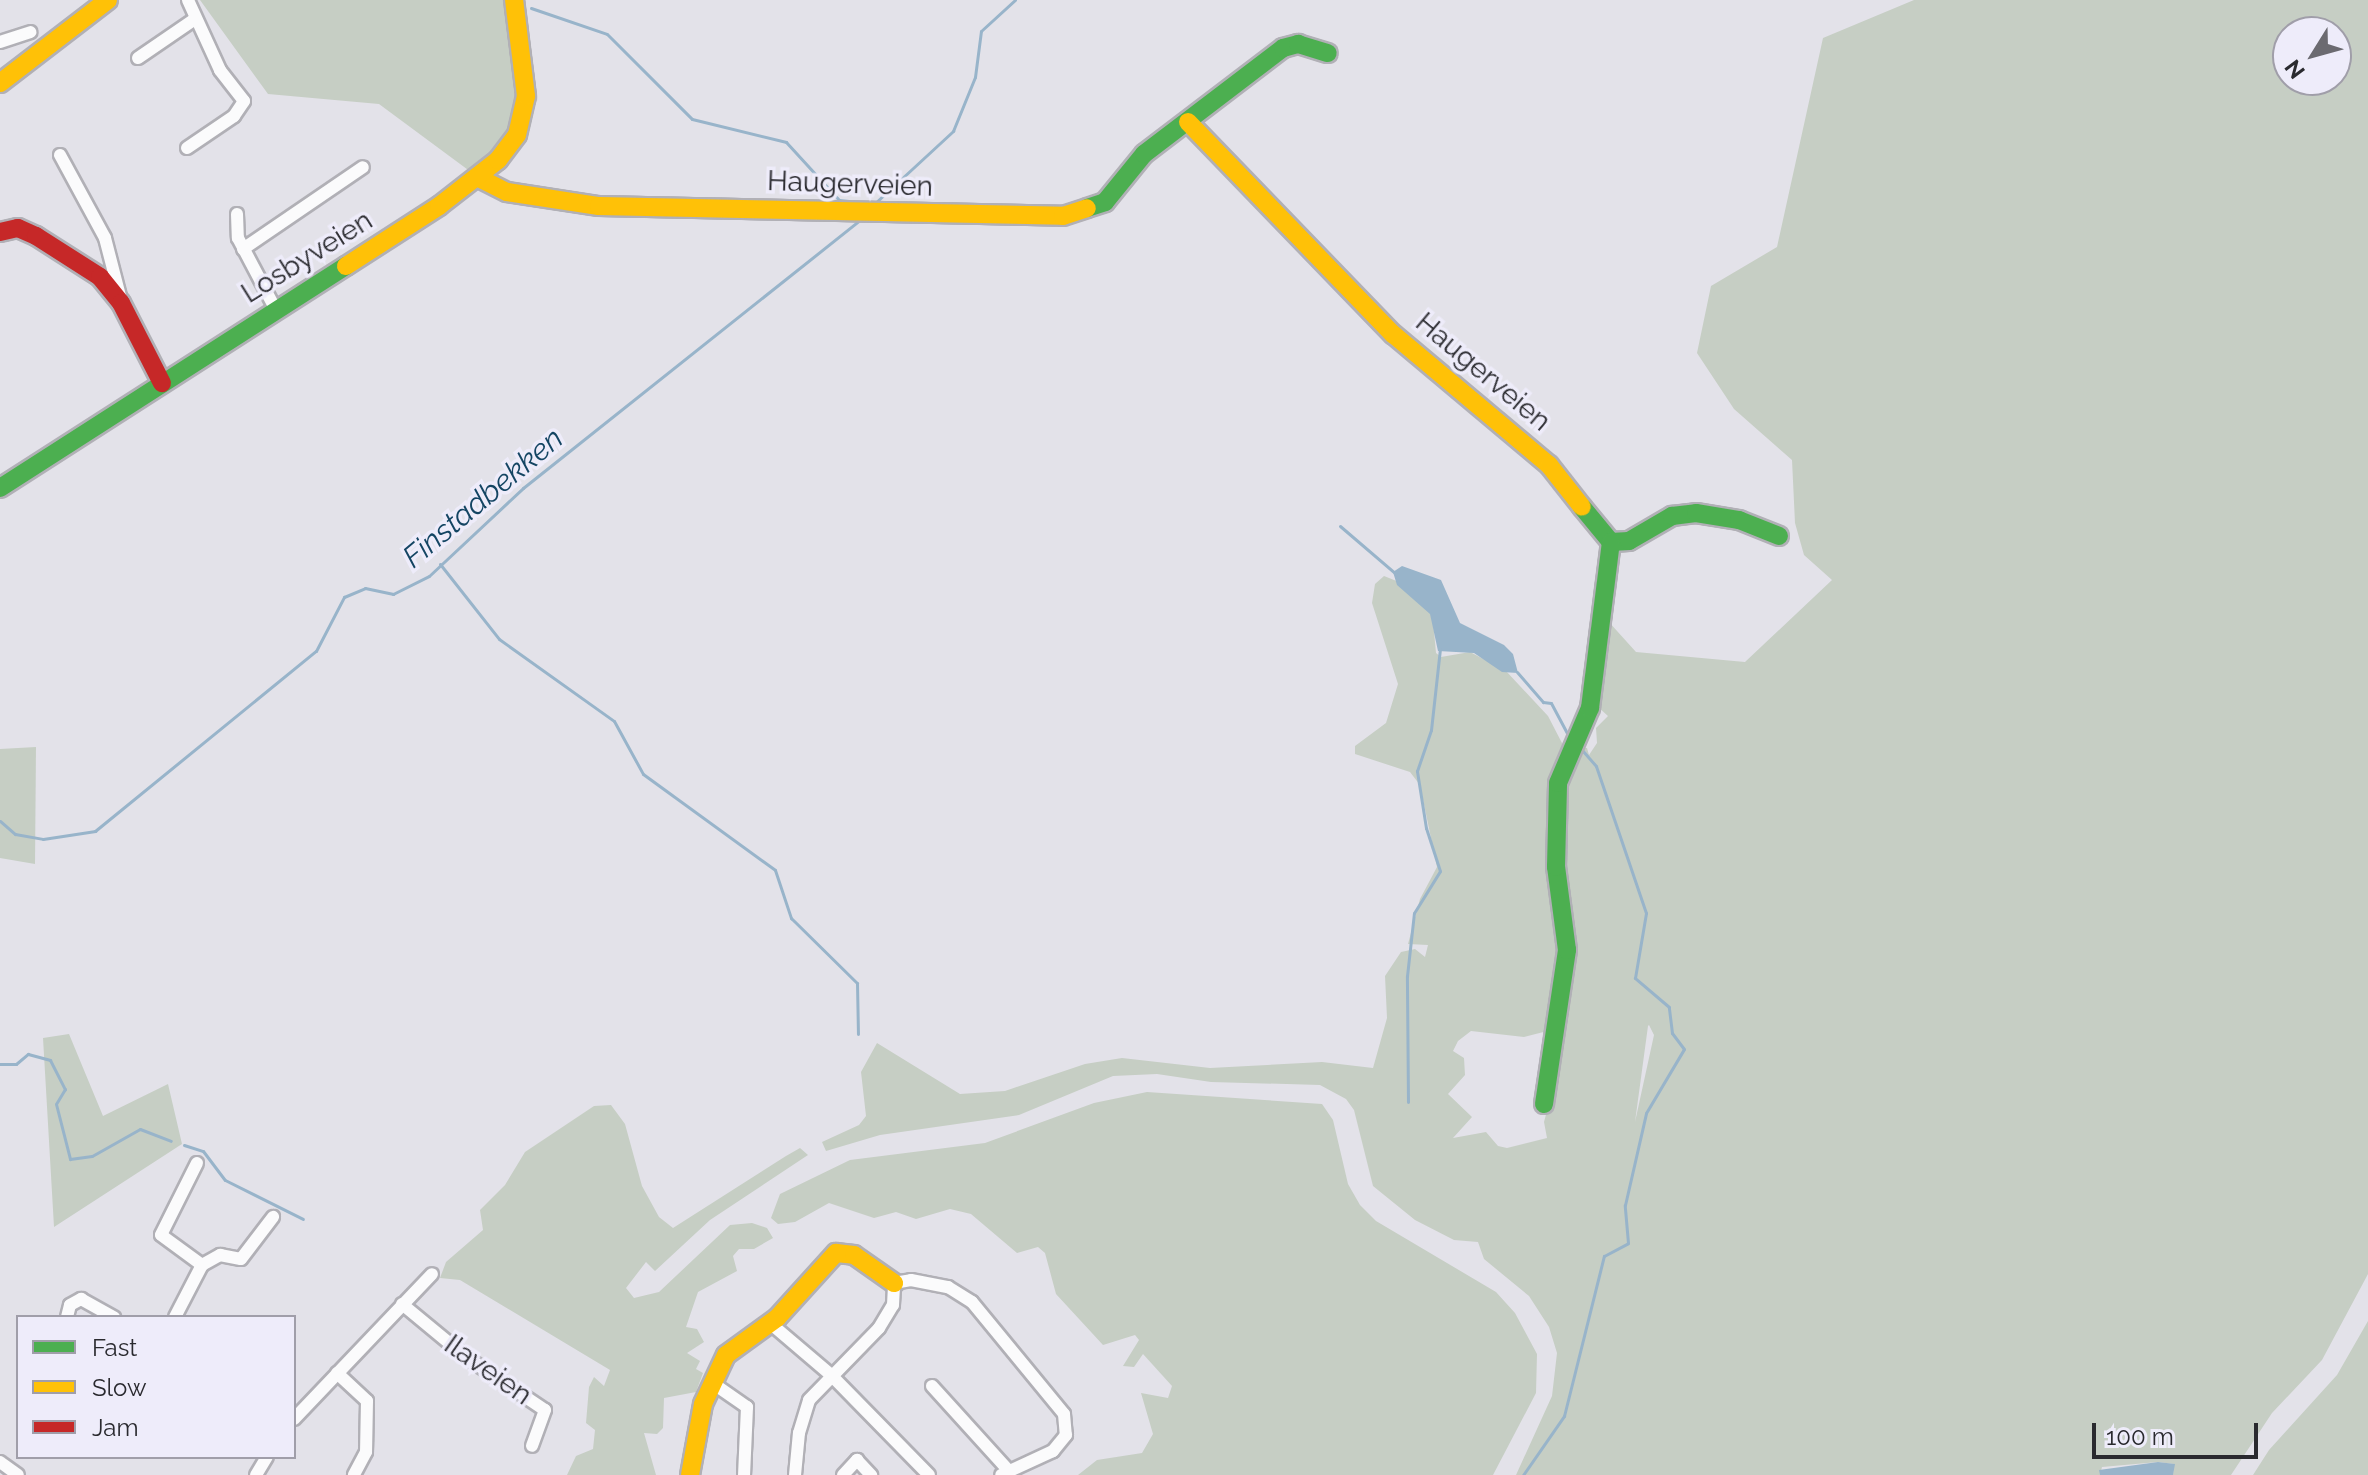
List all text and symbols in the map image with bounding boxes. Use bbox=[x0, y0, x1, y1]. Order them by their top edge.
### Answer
north arrow bbox=[2272, 16, 2352, 96]
text: N bbox=[2279, 55, 2310, 84]
street label: Haugerveien bbox=[767, 164, 933, 204]
street label: Losbyveien bbox=[235, 204, 379, 310]
street label: Haugerveien bbox=[1409, 306, 1557, 438]
water label: Finstadbekken bbox=[396, 421, 570, 575]
legend bbox=[16, 1315, 296, 1459]
street label: Ilaveien bbox=[438, 1328, 538, 1412]
text: Fast bbox=[92, 1333, 137, 1362]
text: Slow bbox=[92, 1373, 146, 1402]
scale bar bbox=[2096, 1407, 2262, 1457]
text: Jam bbox=[92, 1413, 138, 1442]
text: 100 m bbox=[2106, 1422, 2174, 1451]

